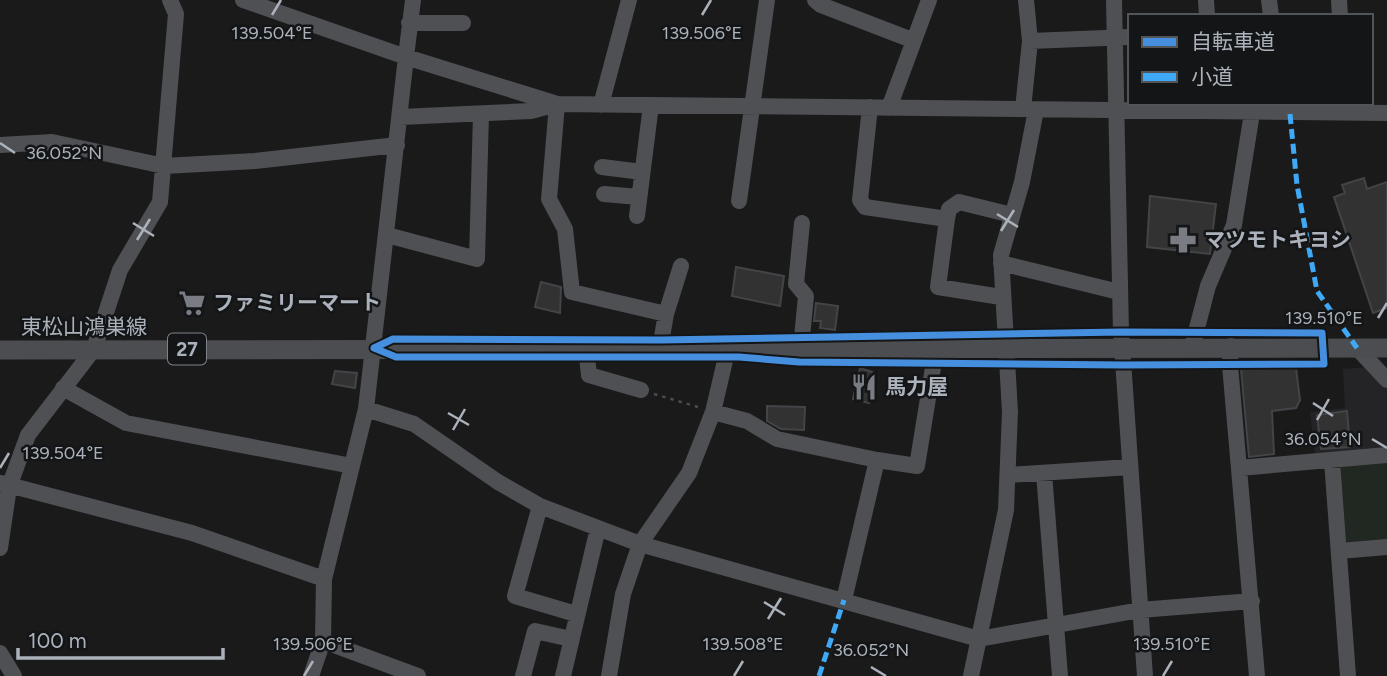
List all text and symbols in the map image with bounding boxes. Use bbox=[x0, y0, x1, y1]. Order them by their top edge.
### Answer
legend bbox=[1128, 14, 1373, 105]
text: 139.504°E bbox=[231, 22, 313, 44]
text: 139.506°E bbox=[662, 22, 742, 44]
text: 自転車道 bbox=[1191, 29, 1275, 54]
text: 小道 bbox=[1191, 64, 1233, 89]
text: 36.052°N bbox=[26, 142, 102, 164]
pharmacy icon: マツモトキヨシ bbox=[1168, 225, 1198, 255]
place label: マツモトキヨシ bbox=[1204, 227, 1351, 252]
supermarket icon: ファミリーマート bbox=[177, 288, 207, 318]
place label: ファミリーマート bbox=[213, 290, 381, 315]
text: 139.510°E bbox=[1285, 307, 1363, 329]
street label: 東松山鴻巣線 bbox=[21, 314, 147, 339]
road number: 27 bbox=[168, 334, 206, 364]
restaurant icon: 馬力屋 bbox=[849, 372, 879, 402]
place label: 馬力屋 bbox=[885, 374, 948, 399]
text: 36.054°N bbox=[1284, 428, 1362, 450]
text: 139.504°E bbox=[22, 442, 104, 464]
scale bar bbox=[18, 616, 222, 660]
text: 100 m bbox=[28, 628, 87, 653]
text: 139.506°E bbox=[273, 633, 353, 655]
text: 139.508°E bbox=[702, 633, 784, 655]
text: 139.510°E bbox=[1133, 633, 1211, 655]
text: 36.052°N bbox=[833, 639, 909, 661]

